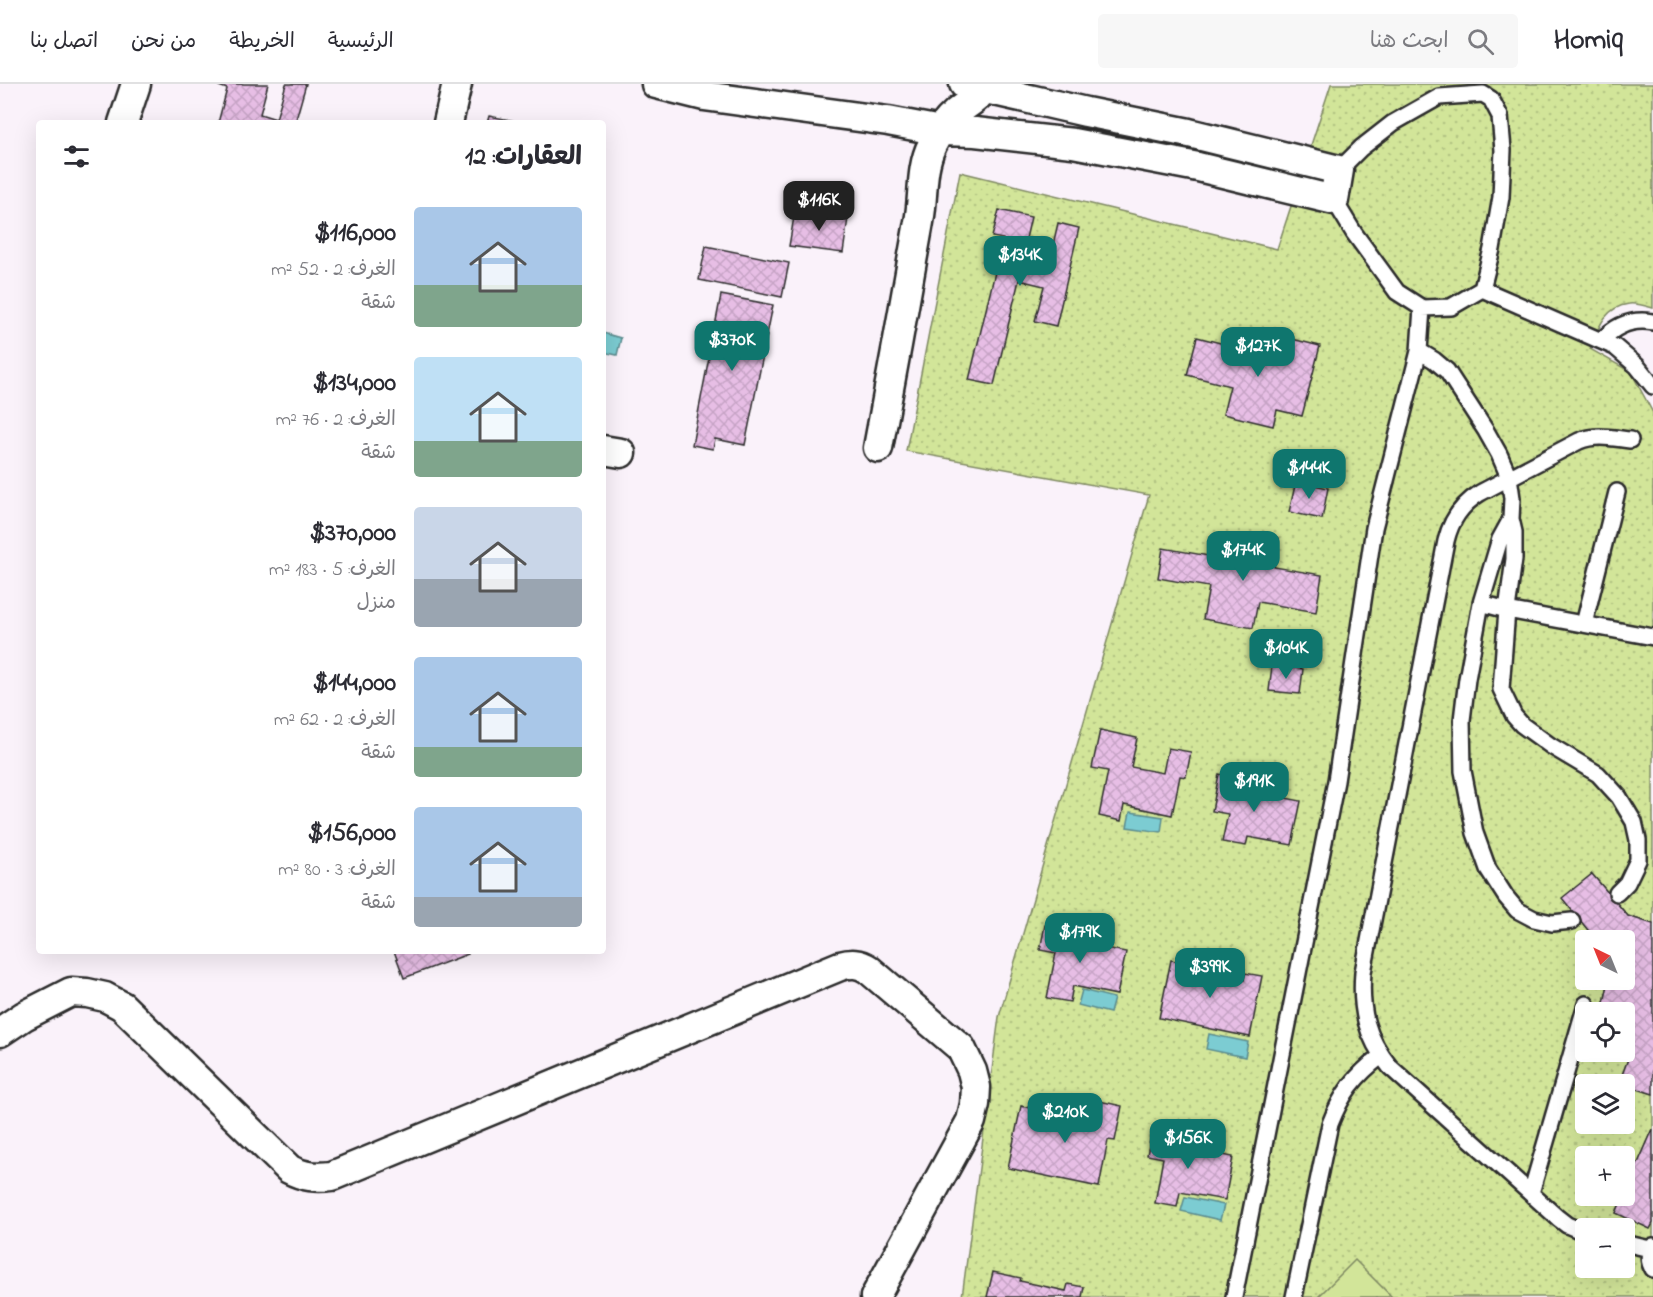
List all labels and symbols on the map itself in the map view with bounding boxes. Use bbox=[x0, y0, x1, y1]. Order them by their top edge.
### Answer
pin: $116K bbox=[777, 181, 861, 232]
pin: $134K bbox=[978, 236, 1062, 287]
pin: $370K bbox=[690, 321, 774, 372]
pin: $127K bbox=[1216, 327, 1300, 378]
pin: $144K bbox=[1267, 449, 1351, 500]
pin: $174K bbox=[1201, 531, 1285, 582]
pin: $104K bbox=[1244, 629, 1328, 680]
pin: $191K bbox=[1212, 762, 1296, 813]
pin: $179K bbox=[1038, 913, 1122, 964]
north arrow bbox=[1575, 930, 1635, 990]
pin: $399K bbox=[1168, 948, 1252, 999]
pin: $210K bbox=[1023, 1093, 1107, 1144]
pin: $156K bbox=[1146, 1119, 1230, 1170]

